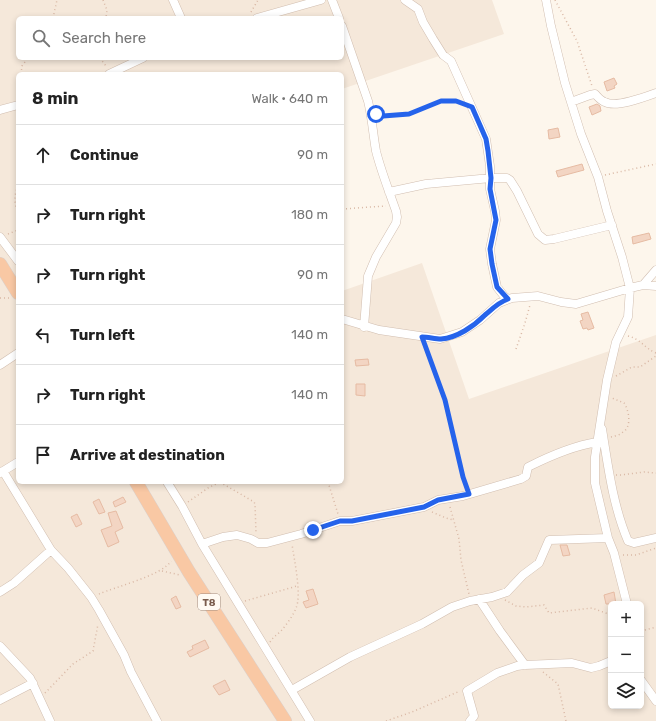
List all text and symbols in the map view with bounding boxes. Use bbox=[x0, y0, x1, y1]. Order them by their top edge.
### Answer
search box bbox=[16, 16, 344, 60]
icon: search bbox=[30, 27, 52, 49]
text: Search here bbox=[62, 29, 146, 47]
text: 8 min bbox=[32, 88, 79, 108]
text: Walk · 640 m bbox=[251, 91, 328, 106]
route start bbox=[367, 105, 385, 123]
icon: ahead bbox=[32, 144, 54, 166]
text: Continue bbox=[70, 146, 139, 164]
text: 90 m bbox=[297, 147, 328, 162]
icon: right bbox=[32, 204, 54, 226]
text: Turn right bbox=[70, 206, 145, 224]
text: 180 m bbox=[291, 207, 328, 222]
icon: right bbox=[32, 264, 54, 286]
text: Turn right bbox=[70, 266, 145, 284]
text: 90 m bbox=[297, 267, 328, 282]
icon: left bbox=[32, 324, 54, 346]
text: Turn left bbox=[70, 326, 135, 344]
text: 140 m bbox=[291, 327, 328, 342]
icon: right bbox=[32, 384, 54, 406]
text: Turn right bbox=[70, 386, 145, 404]
text: 140 m bbox=[291, 387, 328, 402]
icon: arrive bbox=[32, 444, 54, 466]
text: Arrive at destination bbox=[70, 446, 225, 464]
route end bbox=[304, 521, 322, 539]
road number: T8 bbox=[198, 594, 220, 610]
map controls bbox=[608, 601, 644, 709]
button: + bbox=[608, 601, 644, 637]
button: − bbox=[608, 637, 644, 673]
button: layers bbox=[608, 673, 644, 709]

